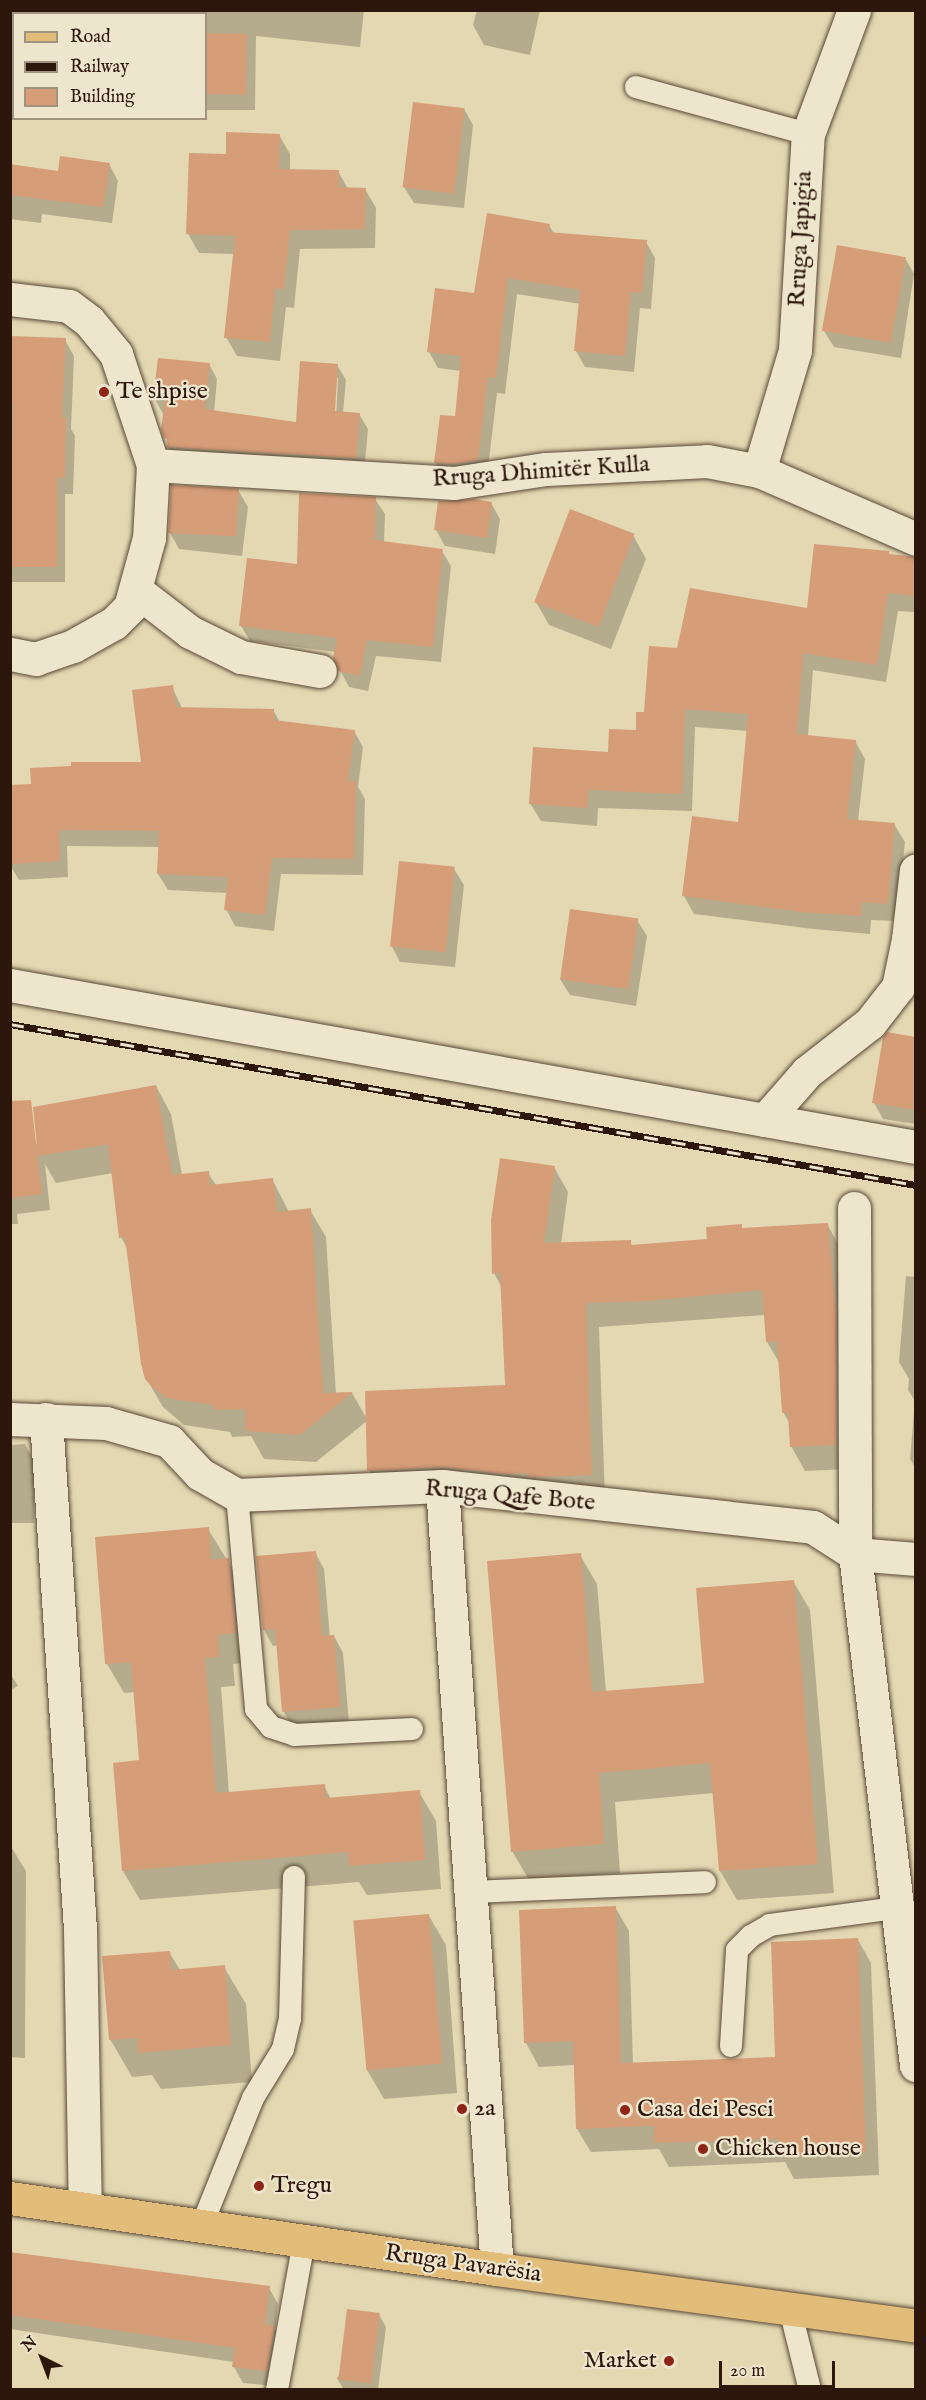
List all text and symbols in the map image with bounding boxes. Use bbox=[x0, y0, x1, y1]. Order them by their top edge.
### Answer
legend bbox=[12, 12, 207, 120]
text: Road bbox=[70, 26, 111, 49]
text: Railway bbox=[70, 56, 129, 79]
text: Building bbox=[70, 86, 135, 109]
street label: Rruga Japigia bbox=[783, 170, 819, 308]
place label: Te shpise bbox=[116, 378, 208, 406]
marker: Te shpise bbox=[97, 385, 111, 399]
street label: Rruga Dhimitër Kulla bbox=[431, 450, 651, 494]
street label: Rruga Qafe Bote bbox=[424, 1474, 596, 1518]
place label: 2a bbox=[474, 2095, 496, 2123]
place label: Casa dei Pesci bbox=[637, 2096, 774, 2124]
marker: 2a bbox=[455, 2102, 469, 2116]
marker: Casa dei Pesci bbox=[618, 2103, 632, 2117]
place label: Chicken house bbox=[715, 2135, 861, 2163]
marker: Chicken house bbox=[696, 2142, 710, 2156]
place label: Tregu bbox=[271, 2172, 332, 2200]
marker: Tregu bbox=[252, 2179, 266, 2193]
street label: Rruga Pavarësia bbox=[383, 2239, 543, 2289]
north arrow bbox=[12, 2328, 72, 2388]
text: N bbox=[18, 2333, 42, 2357]
place label: Market bbox=[583, 2347, 657, 2375]
scale bar bbox=[722, 2349, 838, 2387]
marker: Market bbox=[662, 2354, 676, 2368]
text: 20 m bbox=[730, 2360, 765, 2383]

